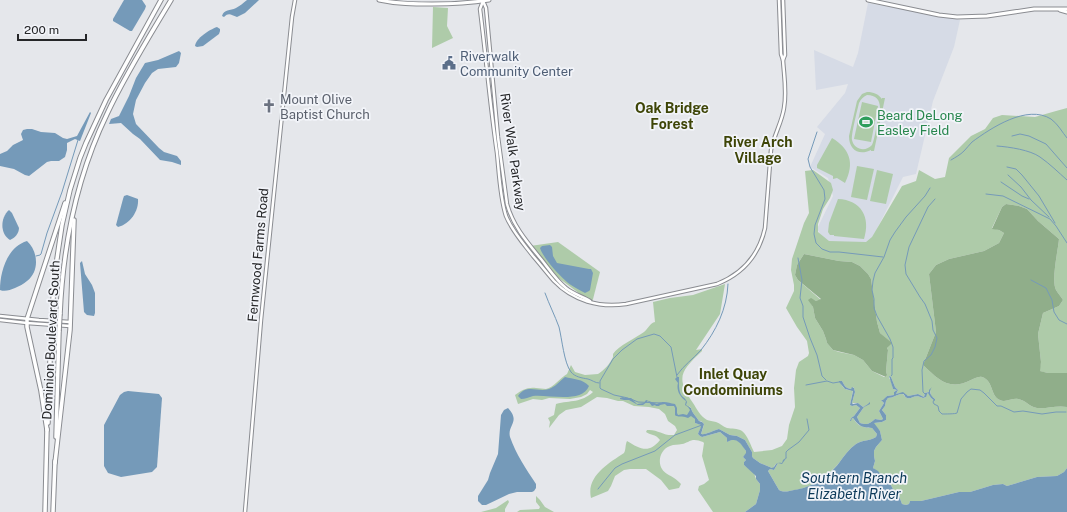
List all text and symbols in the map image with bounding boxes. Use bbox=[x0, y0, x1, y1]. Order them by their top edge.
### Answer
scale bar bbox=[18, 16, 86, 42]
text: 200 m bbox=[24, 23, 59, 37]
place label: Riverwalk Community Center bbox=[460, 49, 573, 79]
public building icon: Riverwalk Community Center bbox=[441, 55, 457, 71]
place label: Mount Olive Baptist Church bbox=[280, 92, 370, 122]
street label: River Walk Parkway bbox=[497, 92, 529, 212]
church icon: Mount Olive Baptist Church bbox=[261, 98, 277, 114]
district label: Oak Bridge Forest bbox=[635, 100, 709, 132]
place label: Beard DeLong Easley Field bbox=[877, 108, 963, 138]
sports icon: Beard DeLong Easley Field bbox=[858, 114, 874, 130]
district label: River Arch Village bbox=[723, 134, 793, 166]
street label: Fernwood Farms Road bbox=[245, 187, 271, 323]
street label: Dominion Boulevard South bbox=[39, 260, 63, 420]
district label: Inlet Quay Condominiums bbox=[683, 366, 783, 398]
water label: Southern Branch Elizabeth River bbox=[801, 470, 907, 502]

